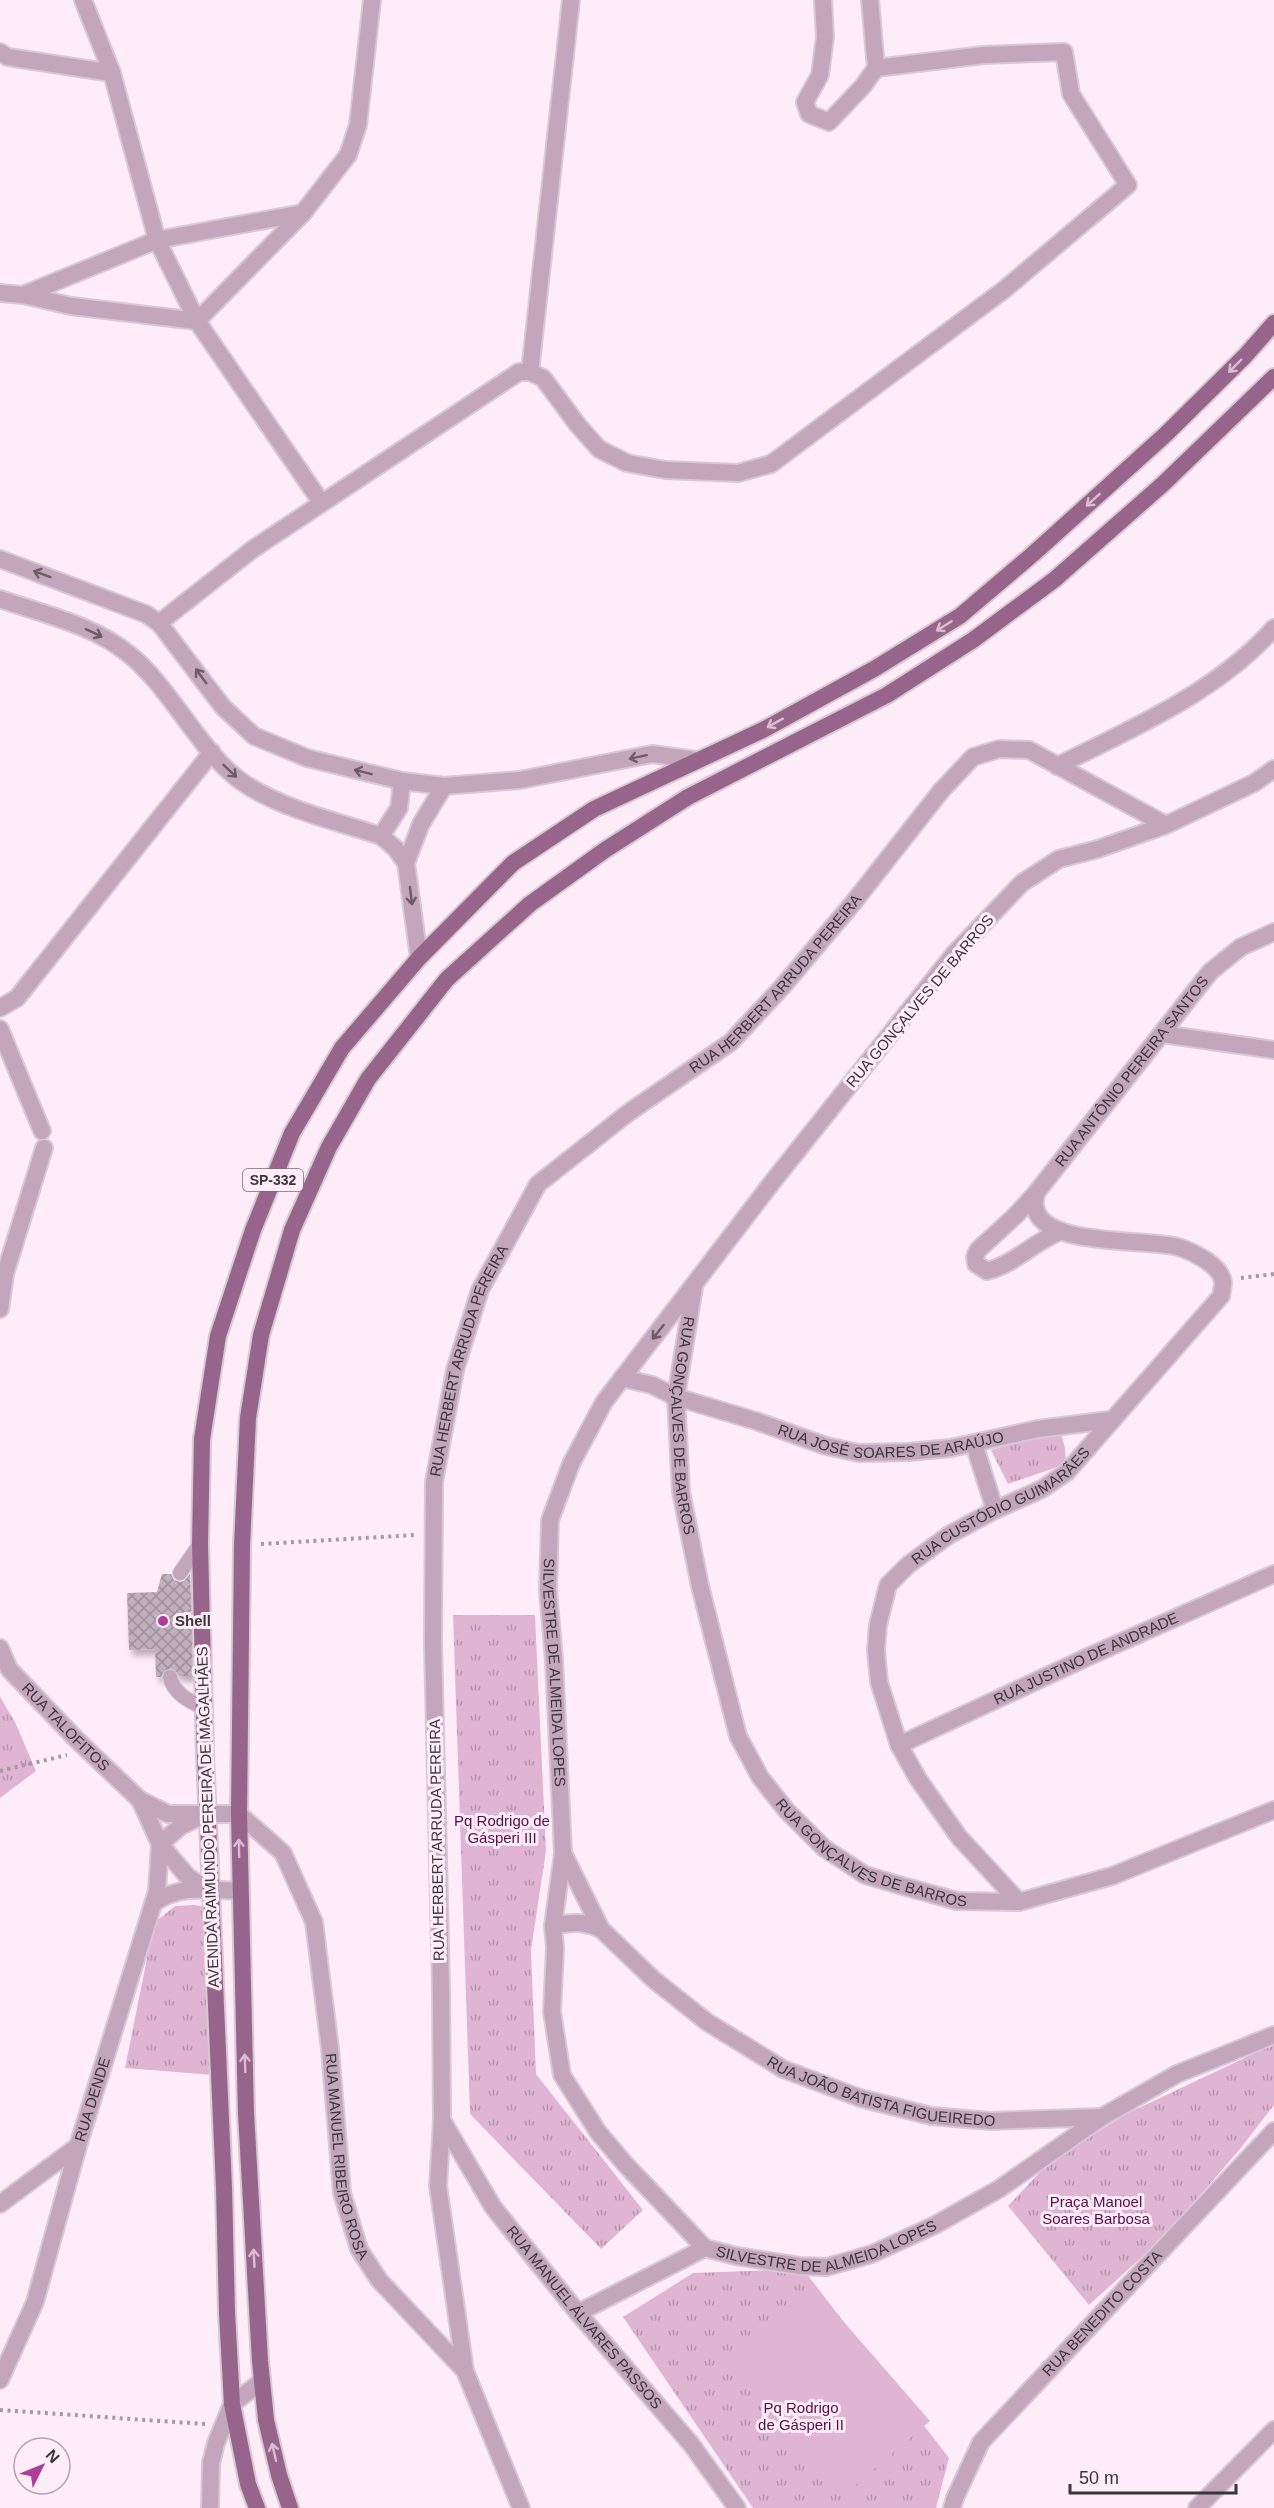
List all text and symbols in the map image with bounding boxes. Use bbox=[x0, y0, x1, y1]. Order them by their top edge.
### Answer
one-way arrow bbox=[1227, 359, 1242, 374]
one-way arrow bbox=[1086, 493, 1101, 507]
one-way arrow bbox=[33, 568, 52, 579]
one-way arrow bbox=[936, 620, 953, 632]
one-way arrow bbox=[85, 628, 103, 640]
one-way arrow bbox=[195, 669, 207, 685]
one-way arrow bbox=[767, 717, 784, 729]
one-way arrow bbox=[628, 752, 648, 763]
one-way arrow bbox=[222, 764, 237, 778]
one-way arrow bbox=[353, 765, 372, 777]
one-way arrow bbox=[406, 886, 417, 905]
street label: RUA HERBERT ARRUDA PEREIRA bbox=[686, 891, 865, 1076]
street label: RUA GONÇALVES DE BARROS bbox=[842, 911, 997, 1090]
street label: RUA ANTÔNIO PEREIRA SANTOS bbox=[1051, 972, 1212, 1170]
road number: SP-332 bbox=[243, 1169, 303, 1191]
street label: RUA HERBERT ARRUDA PEREIRA bbox=[426, 1242, 511, 1478]
street label: RUA GONÇALVES DE BARROS bbox=[668, 1315, 698, 1536]
one-way arrow bbox=[652, 1324, 665, 1340]
street label: RUA JOSÉ SOARES DE ARAÚJO bbox=[776, 1420, 1005, 1462]
street label: RUA CUSTÓDIO GUIMARÃES bbox=[908, 1443, 1093, 1568]
street label: SILVESTRE DE ALMEIDA LOPES bbox=[540, 1558, 569, 1787]
street label: RUA JUSTINO DE ANDRADE bbox=[991, 1609, 1181, 1708]
place label: Shell bbox=[175, 1612, 211, 1629]
marker: Shell bbox=[156, 1614, 170, 1628]
street label: AVENIDA RAIMUNDO PEREIRA DE MAGALHÃES bbox=[193, 1646, 222, 1988]
street label: RUA TALOFITOS bbox=[19, 1679, 113, 1774]
street label: RUA HERBERT ARRUDA PEREIRA bbox=[426, 1719, 447, 1961]
street label: RUA GONÇALVES DE BARROS bbox=[772, 1795, 967, 1909]
park label: Pq Rodrigo de Gásperi III bbox=[454, 1812, 550, 1846]
one-way arrow bbox=[233, 1838, 245, 1858]
street label: RUA MANUEL RIBEIRO ROSA bbox=[322, 2052, 372, 2263]
street label: RUA JOÃO BATISTA FIGUEIREDO bbox=[764, 2052, 996, 2129]
one-way arrow bbox=[239, 2054, 250, 2074]
street label: RUA DENDE bbox=[71, 2055, 113, 2144]
park label: Praça Manoel Soares Barbosa bbox=[1042, 2193, 1150, 2227]
street label: SILVESTRE DE ALMEIDA LOPES bbox=[714, 2216, 939, 2275]
street label: RUA MANUEL ÁLVARES PASSOS bbox=[503, 2222, 666, 2412]
street label: RUA BENEDITO COSTA bbox=[1039, 2247, 1165, 2379]
one-way arrow bbox=[248, 2249, 259, 2269]
park label: Pq Rodrigo de Gásperi II bbox=[758, 2399, 844, 2433]
north arrow bbox=[12, 2436, 72, 2496]
one-way arrow bbox=[267, 2443, 279, 2462]
text: N bbox=[42, 2446, 63, 2466]
scale bar bbox=[1070, 2457, 1236, 2495]
text: 50 m bbox=[1079, 2468, 1119, 2488]

